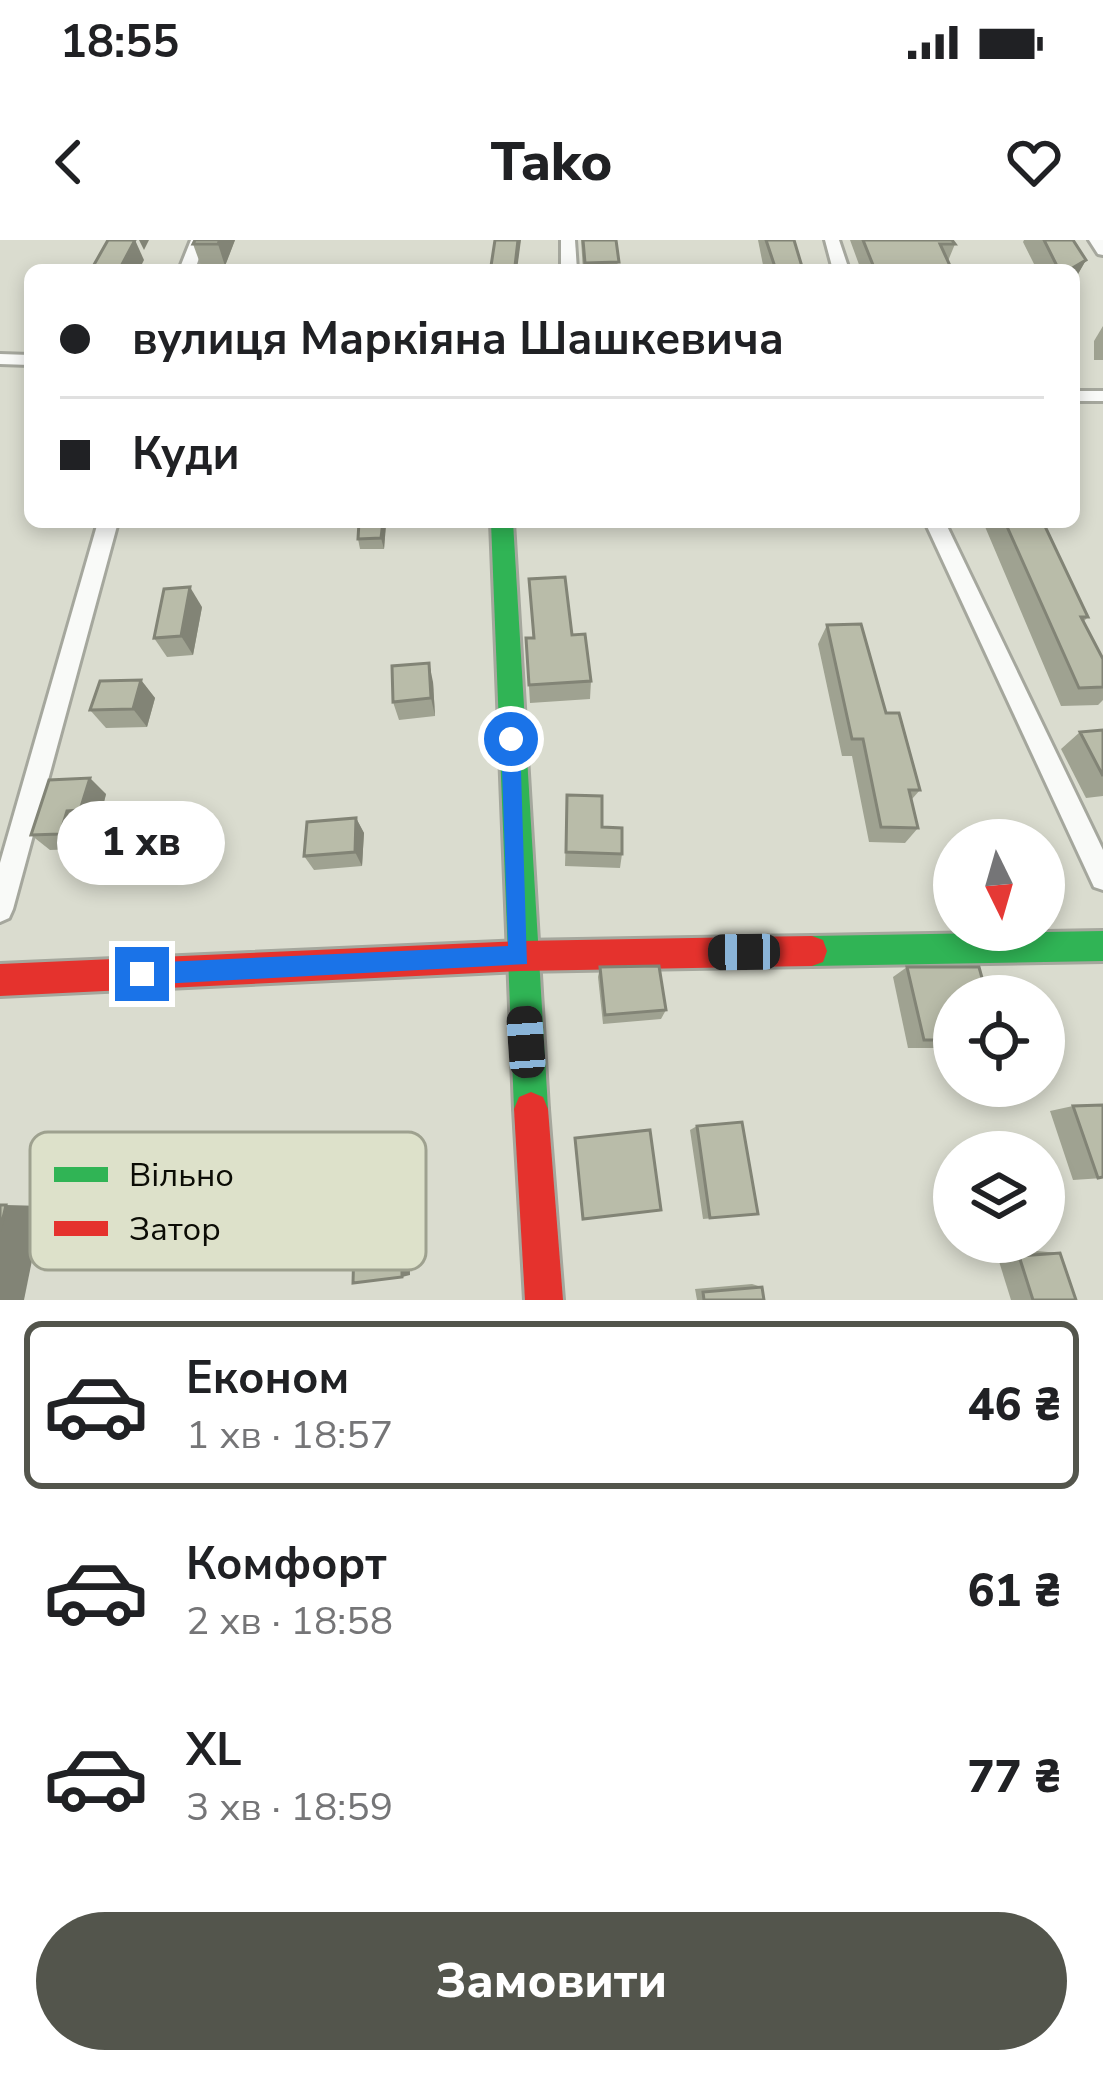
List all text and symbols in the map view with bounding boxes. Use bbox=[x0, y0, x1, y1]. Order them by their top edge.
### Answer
text: 18:55 bbox=[60, 12, 179, 73]
text: Tako bbox=[491, 125, 612, 199]
icon: back bbox=[36, 129, 102, 195]
icon: heart bbox=[1001, 129, 1067, 195]
text: вулиця Маркіяна Шашкевича bbox=[132, 309, 784, 370]
text: Куди bbox=[132, 424, 240, 485]
route start bbox=[484, 712, 538, 766]
callout: 1 хв bbox=[58, 800, 226, 884]
text: 1 хв bbox=[101, 816, 181, 869]
north arrow bbox=[933, 819, 1065, 951]
map controls bbox=[933, 819, 1065, 1263]
car bbox=[708, 933, 780, 971]
route end bbox=[115, 947, 169, 1001]
button: locate bbox=[933, 975, 1065, 1107]
car bbox=[506, 1005, 546, 1079]
button: layers bbox=[933, 1131, 1065, 1263]
legend bbox=[30, 1132, 426, 1270]
text: Вільно bbox=[129, 1153, 234, 1198]
text: Затор bbox=[129, 1207, 221, 1252]
text: Економ bbox=[186, 1348, 349, 1409]
icon: car bbox=[42, 1351, 150, 1459]
text: 46 ₴ bbox=[967, 1375, 1061, 1436]
text: 1 хв · 18:57 bbox=[186, 1409, 393, 1462]
text: Комфорт bbox=[186, 1534, 387, 1595]
icon: car bbox=[42, 1537, 150, 1645]
text: 61 ₴ bbox=[967, 1561, 1061, 1622]
text: 2 хв · 18:58 bbox=[186, 1595, 393, 1648]
text: XL bbox=[186, 1720, 242, 1781]
icon: car bbox=[42, 1723, 150, 1831]
text: 77 ₴ bbox=[967, 1747, 1061, 1808]
text: 3 хв · 18:59 bbox=[186, 1781, 393, 1834]
button: Замовити bbox=[36, 1912, 1067, 2050]

